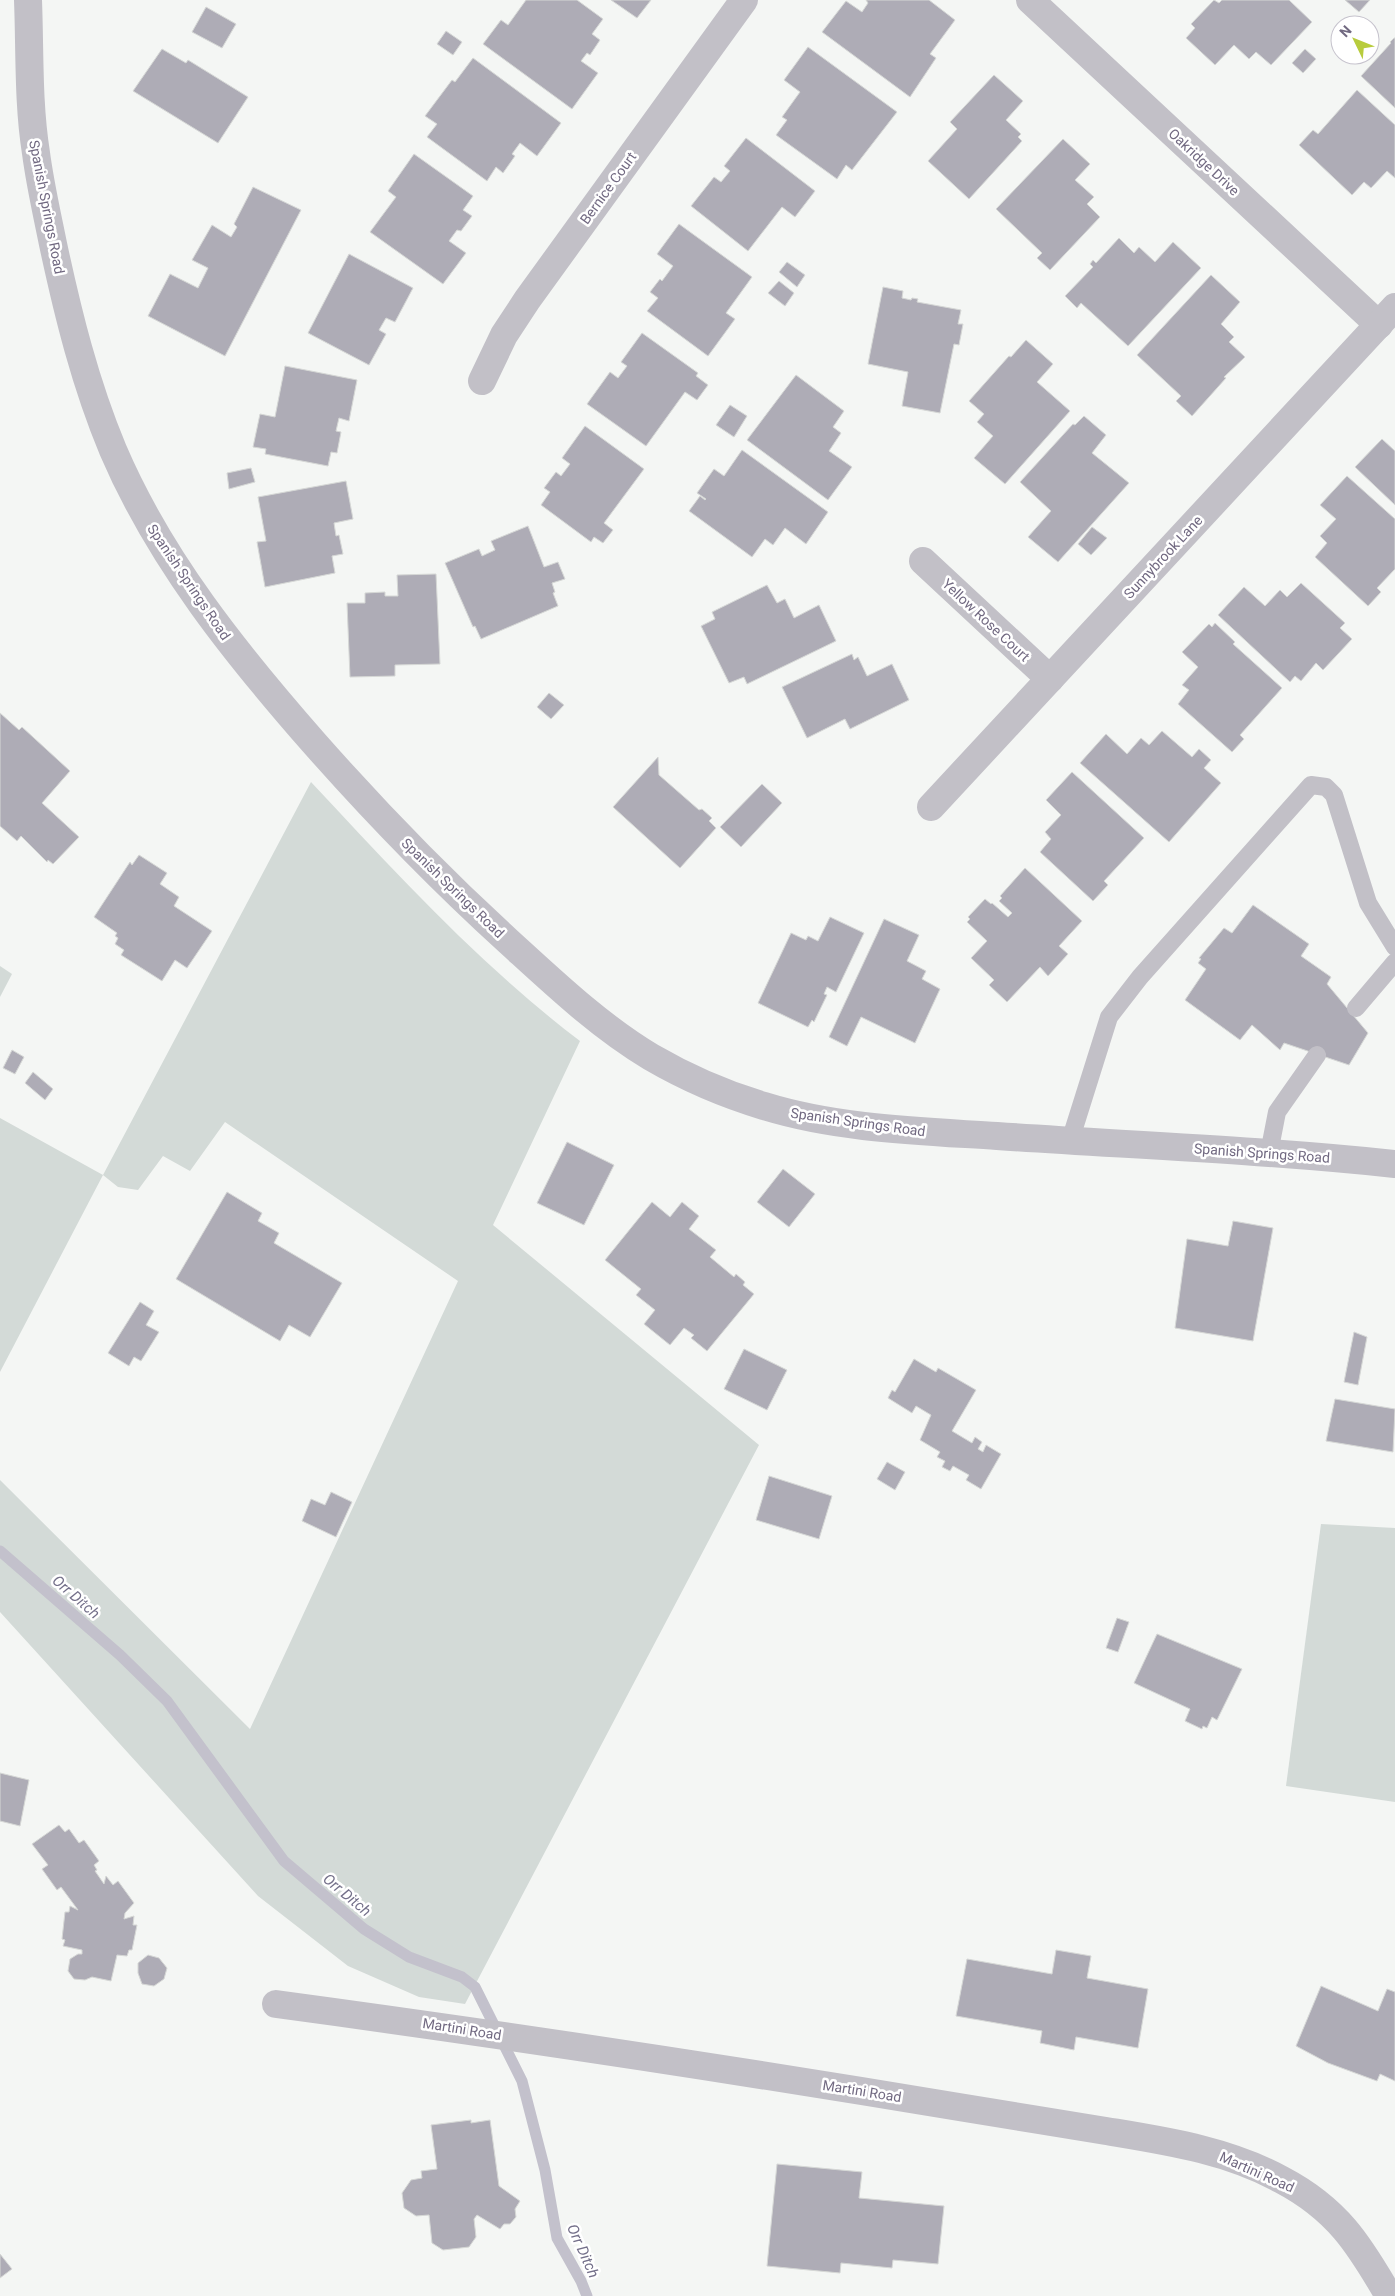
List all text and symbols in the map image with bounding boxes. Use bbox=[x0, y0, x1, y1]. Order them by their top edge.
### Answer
north arrow bbox=[1330, 15, 1380, 65]
text: N bbox=[1336, 22, 1355, 40]
street label: Oakridge Drive bbox=[1165, 125, 1243, 199]
street label: Spanish Springs Road bbox=[26, 139, 68, 275]
street label: Bernice Court bbox=[577, 149, 640, 227]
street label: Sunnybrook Lane bbox=[1121, 512, 1205, 602]
street label: Spanish Springs Road bbox=[144, 521, 234, 643]
street label: Yellow Rose Court bbox=[939, 575, 1033, 665]
street label: Spanish Springs Road bbox=[398, 835, 508, 941]
street label: Spanish Springs Road bbox=[790, 1105, 926, 1139]
street label: Spanish Springs Road bbox=[1194, 1140, 1330, 1166]
water label: Orr Ditch bbox=[49, 1571, 103, 1623]
water label: Orr Ditch bbox=[319, 1870, 375, 1920]
street label: Martini Road bbox=[421, 2015, 503, 2043]
street label: Martini Road bbox=[821, 2077, 903, 2105]
street label: Martini Road bbox=[1217, 2148, 1297, 2196]
water label: Orr Ditch bbox=[563, 2221, 603, 2281]

